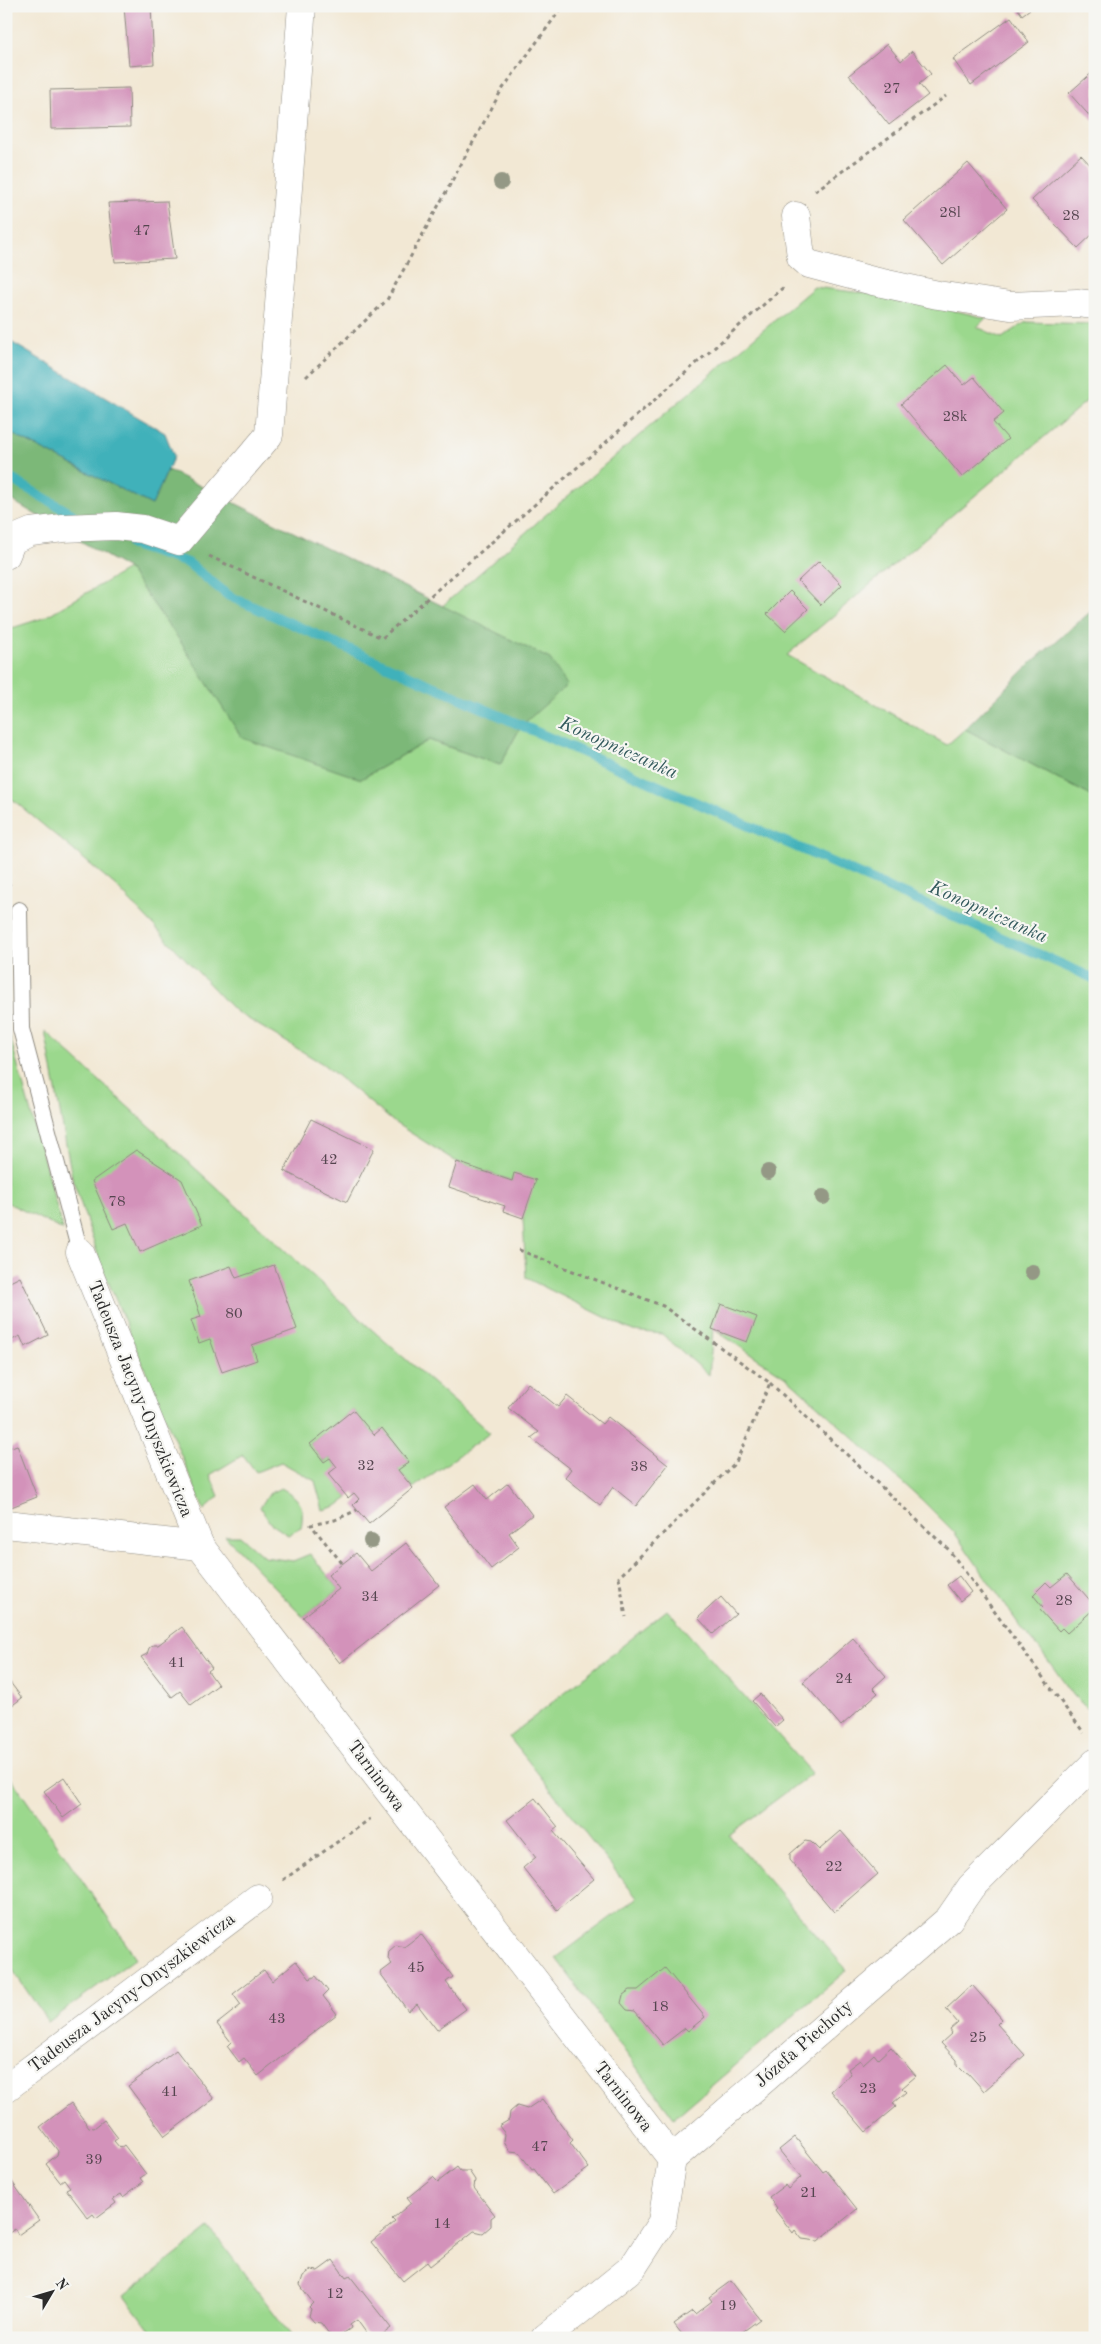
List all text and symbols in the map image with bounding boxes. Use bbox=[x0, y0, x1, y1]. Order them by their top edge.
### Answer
house number: 27 bbox=[883, 82, 901, 97]
house number: 28l bbox=[939, 206, 961, 221]
house number: 28 bbox=[1062, 209, 1080, 224]
house number: 47 bbox=[133, 224, 151, 239]
house number: 28k bbox=[942, 410, 968, 425]
water label: Konopniczanka bbox=[555, 714, 680, 784]
water label: Konopniczanka bbox=[925, 878, 1050, 948]
house number: 42 bbox=[320, 1153, 338, 1168]
house number: 78 bbox=[108, 1195, 126, 1210]
street label: Tadeusza Jacyny-Onyszkiewicza bbox=[84, 1278, 196, 1520]
house number: 80 bbox=[225, 1307, 243, 1322]
house number: 32 bbox=[357, 1459, 375, 1474]
house number: 38 bbox=[630, 1460, 648, 1475]
house number: 34 bbox=[361, 1590, 379, 1605]
house number: 28 bbox=[1055, 1594, 1073, 1609]
house number: 41 bbox=[168, 1656, 186, 1671]
house number: 24 bbox=[835, 1672, 853, 1687]
street label: Tarninowa bbox=[344, 1737, 408, 1815]
house number: 22 bbox=[825, 1860, 843, 1875]
street label: Tadeusza Jacyny-Onyszkiewicza bbox=[25, 1910, 239, 2076]
house number: 45 bbox=[407, 1961, 425, 1976]
street label: Józefa Piechoty bbox=[752, 1997, 856, 2091]
house number: 18 bbox=[651, 2000, 669, 2015]
house number: 43 bbox=[268, 2012, 286, 2027]
house number: 25 bbox=[969, 2031, 987, 2046]
street label: Tarninowa bbox=[590, 2059, 656, 2135]
house number: 23 bbox=[859, 2082, 877, 2097]
house number: 41 bbox=[161, 2085, 179, 2100]
house number: 47 bbox=[531, 2140, 549, 2155]
house number: 39 bbox=[85, 2153, 103, 2168]
house number: 21 bbox=[800, 2186, 818, 2201]
house number: 14 bbox=[433, 2217, 451, 2232]
north arrow bbox=[28, 2266, 78, 2316]
text: N bbox=[53, 2276, 70, 2293]
house number: 12 bbox=[326, 2287, 344, 2302]
house number: 19 bbox=[719, 2299, 737, 2314]

